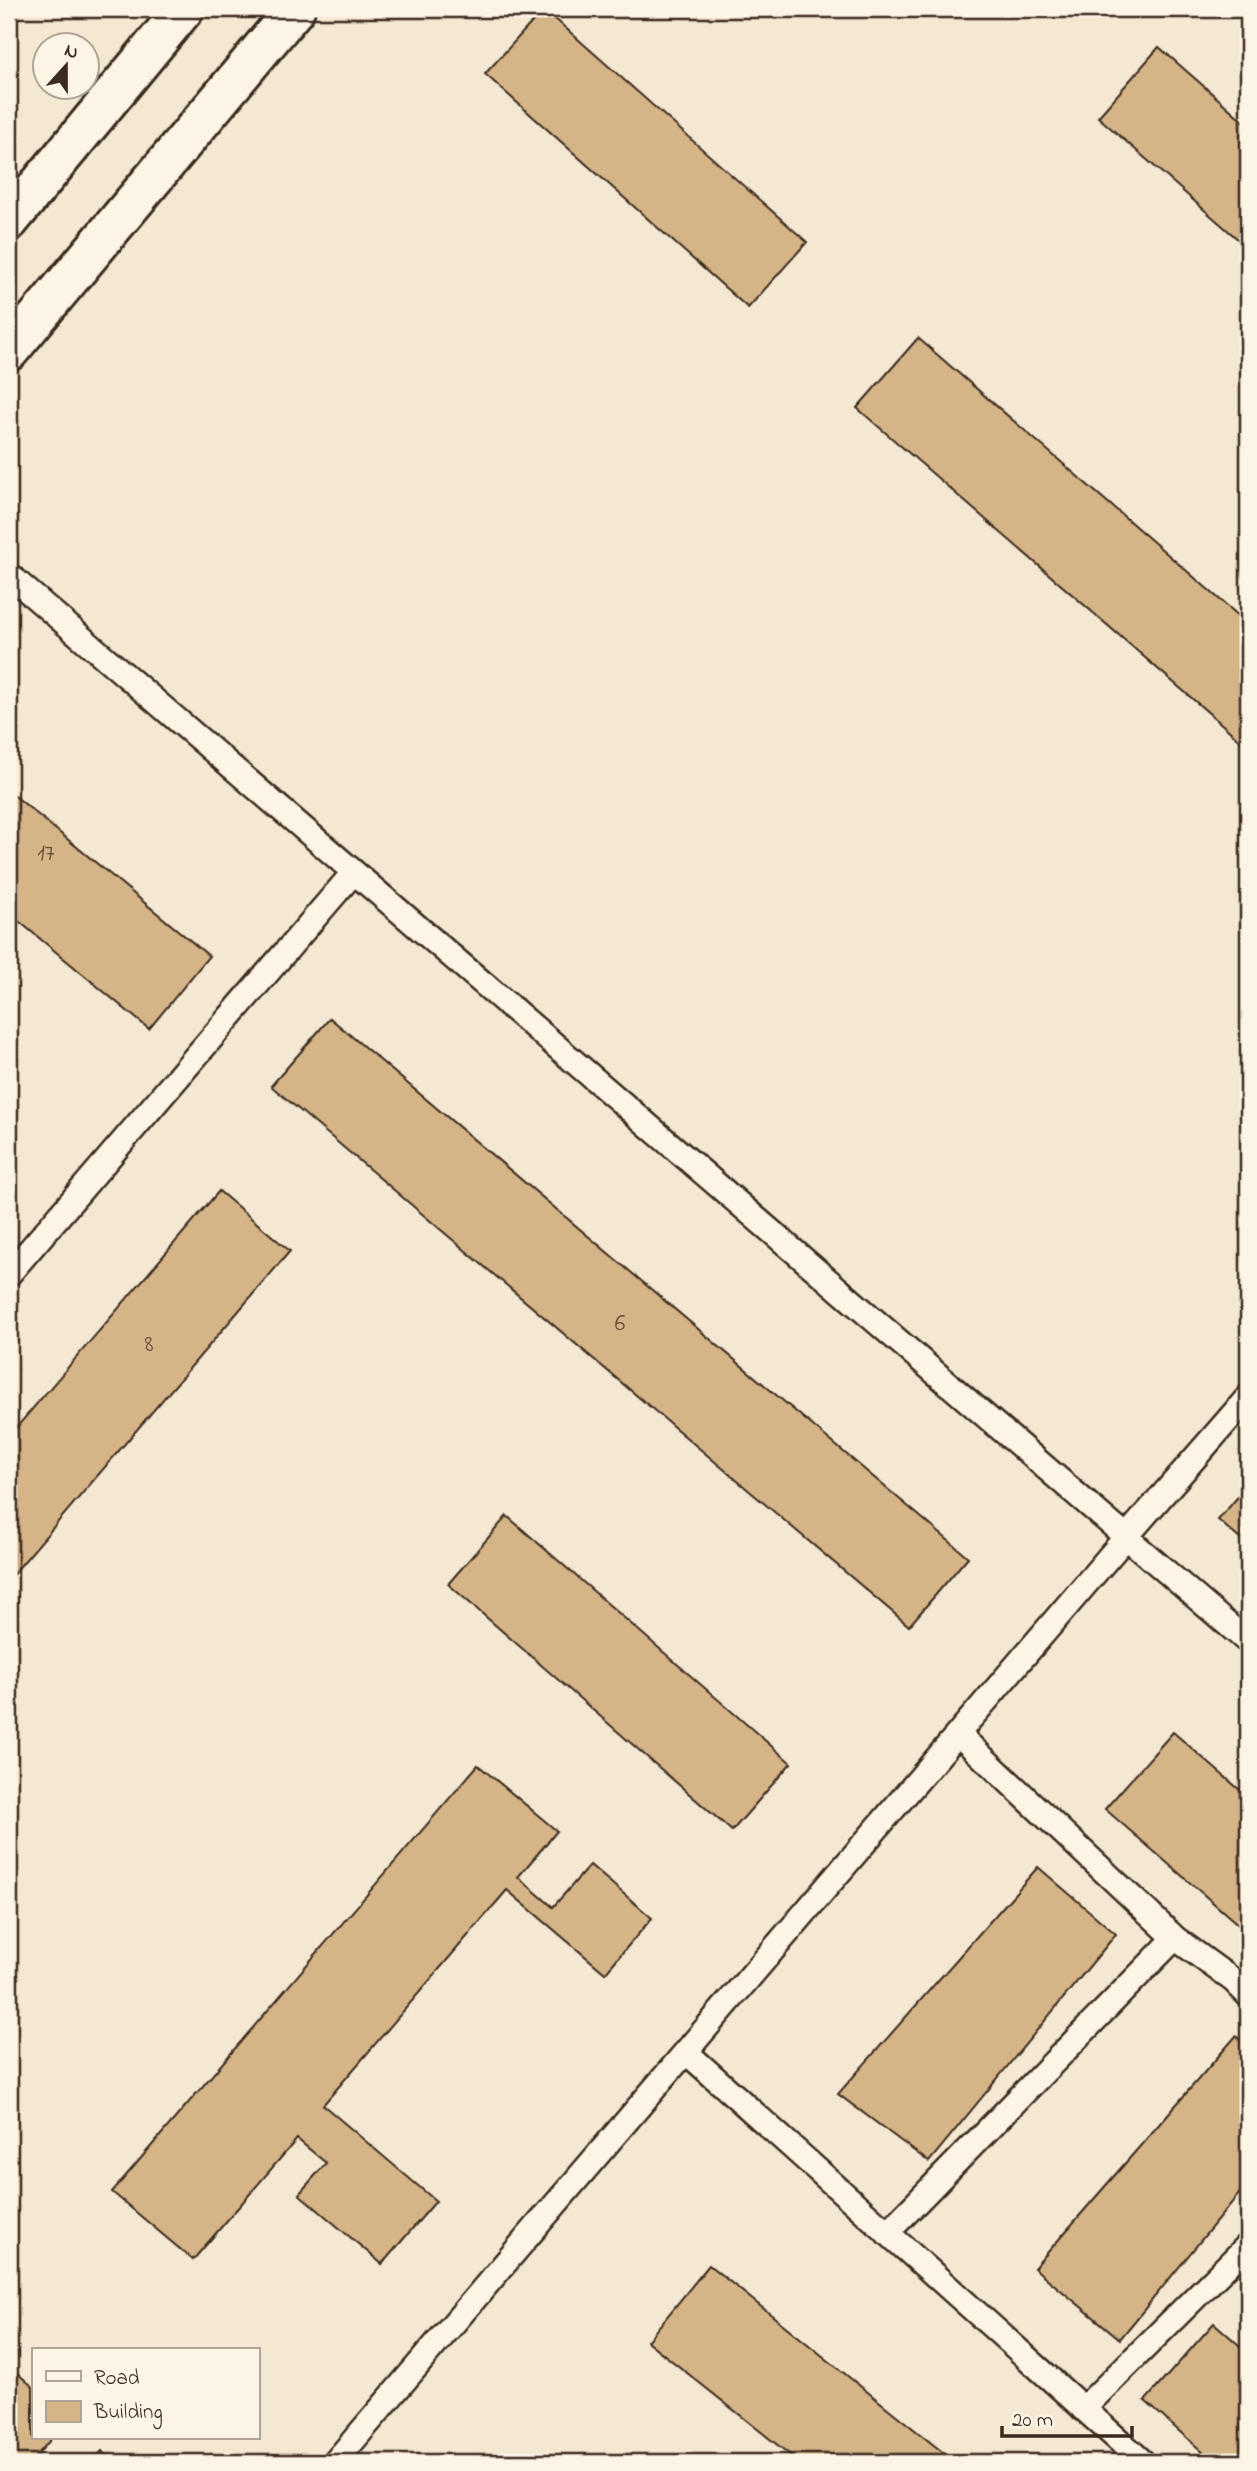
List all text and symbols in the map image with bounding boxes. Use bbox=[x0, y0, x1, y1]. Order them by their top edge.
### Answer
north arrow bbox=[32, 32, 102, 102]
text: N bbox=[60, 38, 82, 67]
house number: 17 bbox=[37, 837, 55, 872]
house number: 6 bbox=[615, 1307, 626, 1342]
house number: 8 bbox=[145, 1328, 154, 1363]
legend bbox=[32, 2348, 259, 2440]
text: Road bbox=[94, 2364, 140, 2394]
scale bar bbox=[1002, 2394, 1131, 2438]
text: Building bbox=[93, 2398, 163, 2430]
text: 20 m bbox=[1012, 2406, 1053, 2436]

